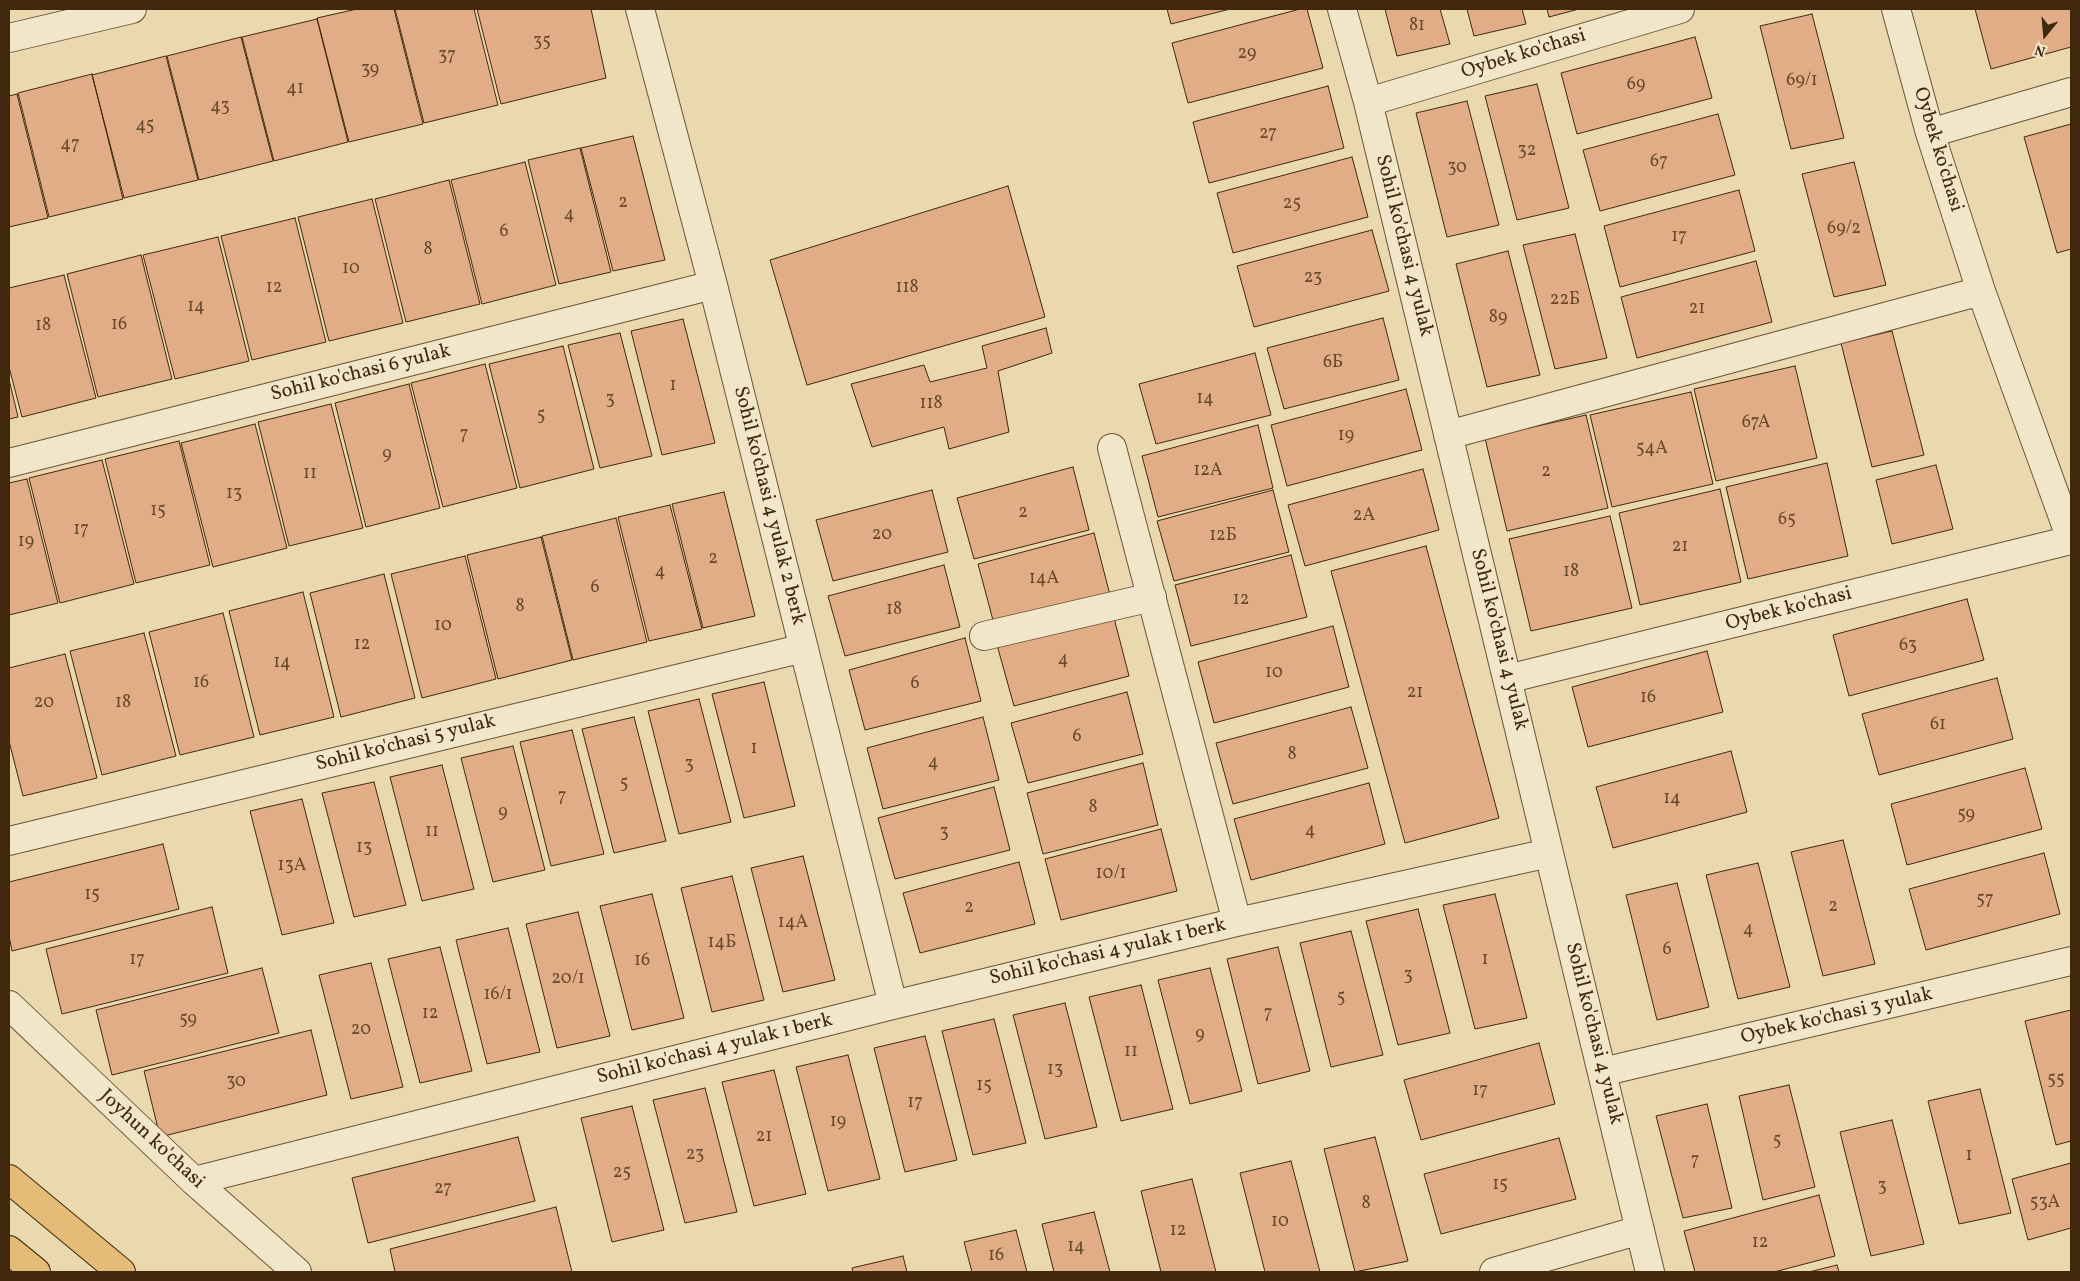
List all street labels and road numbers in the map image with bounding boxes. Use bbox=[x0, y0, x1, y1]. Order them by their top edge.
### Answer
street label: Oybek ko'chasi bbox=[1459, 25, 1589, 85]
street label: Oybek ko'chasi bbox=[1907, 85, 1967, 215]
street label: Sohil ko'chasi 4 yulak bbox=[1369, 153, 1437, 339]
street label: Sohil ko'chasi 6 yulak bbox=[268, 340, 454, 408]
street label: Sohil ko'chasi 4 yulak 2 berk bbox=[727, 384, 809, 628]
street label: Sohil ko'chasi 4 yulak bbox=[1464, 547, 1532, 733]
street label: Oybek ko'chasi bbox=[1723, 583, 1855, 637]
street label: Sohil ko'chasi 5 yulak bbox=[314, 710, 498, 778]
street label: Sohil ko'chasi 4 yulak 1 berk bbox=[987, 914, 1229, 992]
street label: Sohil ko'chasi 4 yulak bbox=[1559, 941, 1627, 1127]
street label: Oybek ko'chasi 3 yulak bbox=[1739, 983, 1935, 1051]
street label: Sohil ko'chasi 4 yulak 1 berk bbox=[595, 1009, 835, 1091]
street label: Joyhun ko'chasi bbox=[93, 1085, 209, 1195]

